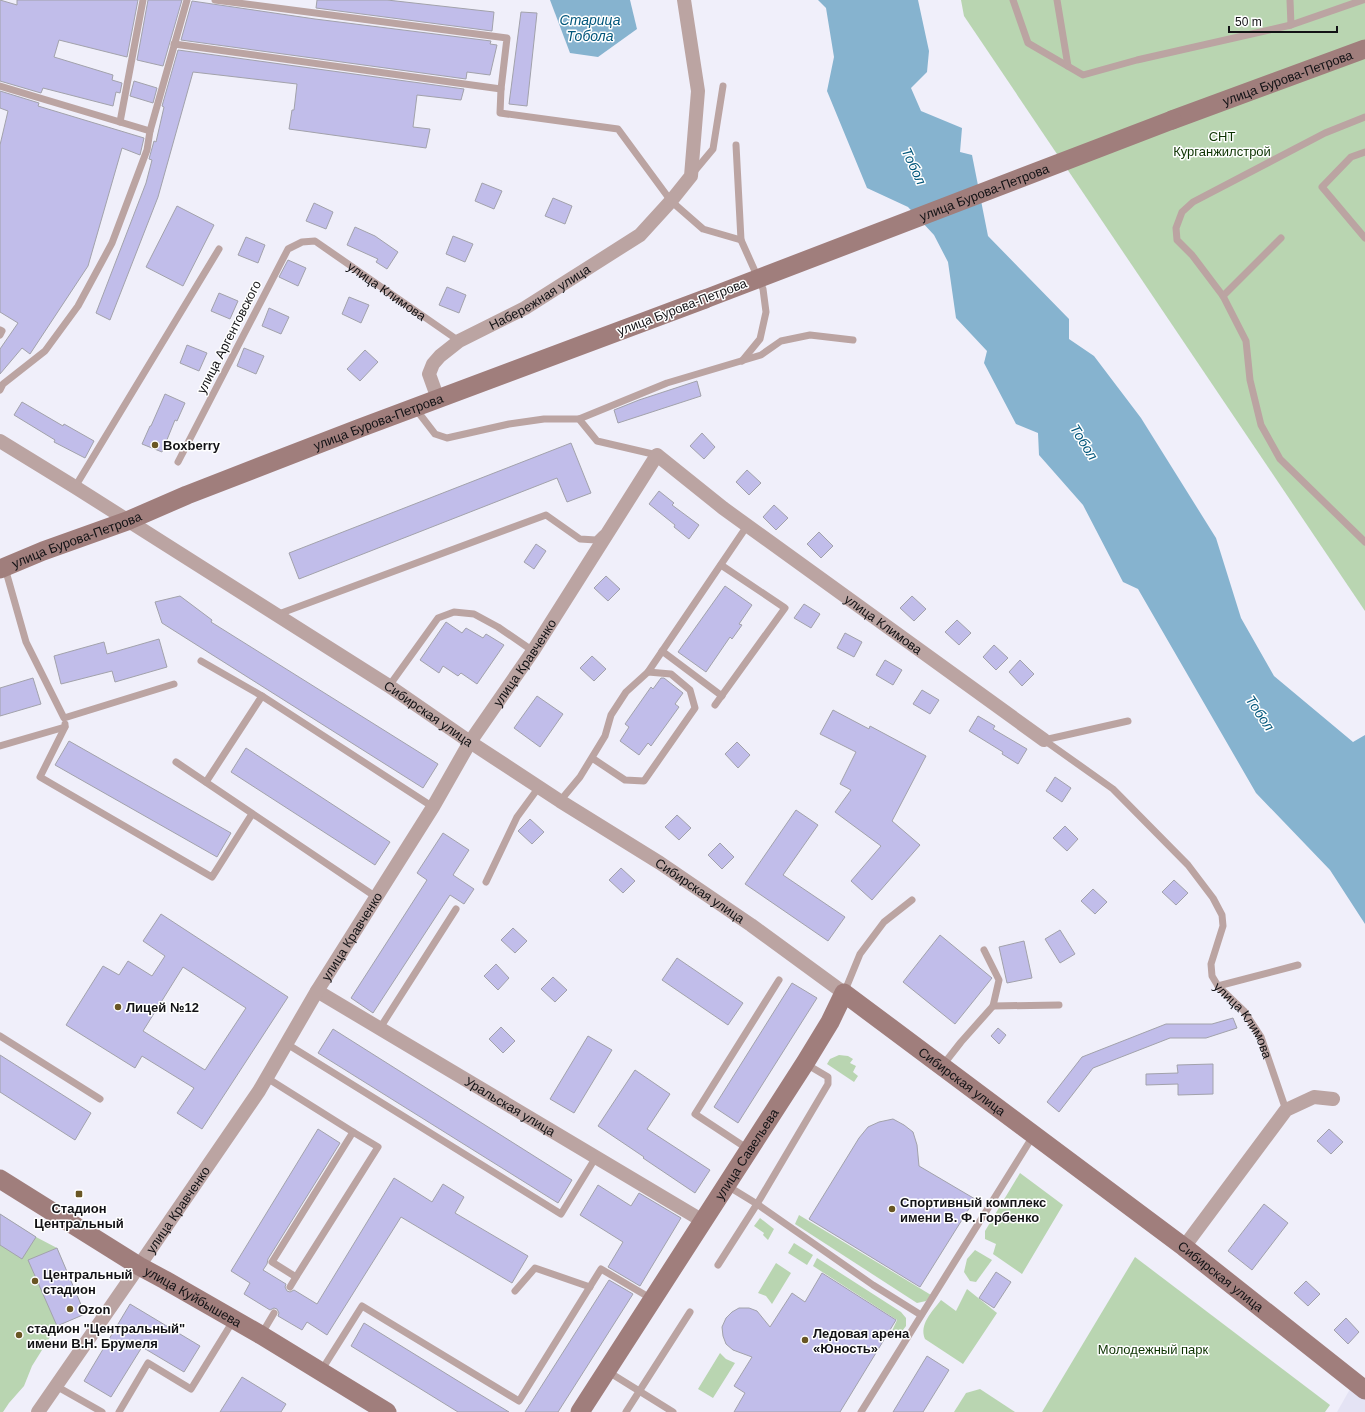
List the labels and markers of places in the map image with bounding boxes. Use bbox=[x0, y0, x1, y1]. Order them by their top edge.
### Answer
place label: Boxberry bbox=[163, 438, 221, 453]
marker: Boxberry bbox=[150, 440, 160, 450]
place label: Лицей №12 bbox=[126, 1000, 199, 1015]
marker: Лицей №12 bbox=[113, 1002, 123, 1012]
marker: Стадион Центральный bbox=[74, 1189, 84, 1199]
place label: Спортивный комплекс имени В. Ф. Горбенко bbox=[900, 1195, 1046, 1225]
place label: Стадион Центральный bbox=[34, 1201, 124, 1231]
marker: Спортивный комплекс имени В. Ф. Горбенко bbox=[887, 1204, 897, 1214]
place label: Центральный стадион bbox=[43, 1267, 132, 1297]
marker: Центральный стадион bbox=[30, 1276, 40, 1286]
place label: Ozon bbox=[78, 1302, 111, 1317]
marker: Ozon bbox=[65, 1304, 75, 1314]
place label: стадион "Центральный" имени В.Н. Брумеля bbox=[27, 1321, 185, 1351]
place label: Ледовая арена «Юность» bbox=[813, 1326, 910, 1356]
marker: стадион "Центральный" имени В.Н. Брумеля bbox=[14, 1330, 24, 1340]
marker: Ледовая арена «Юность» bbox=[800, 1335, 810, 1345]

